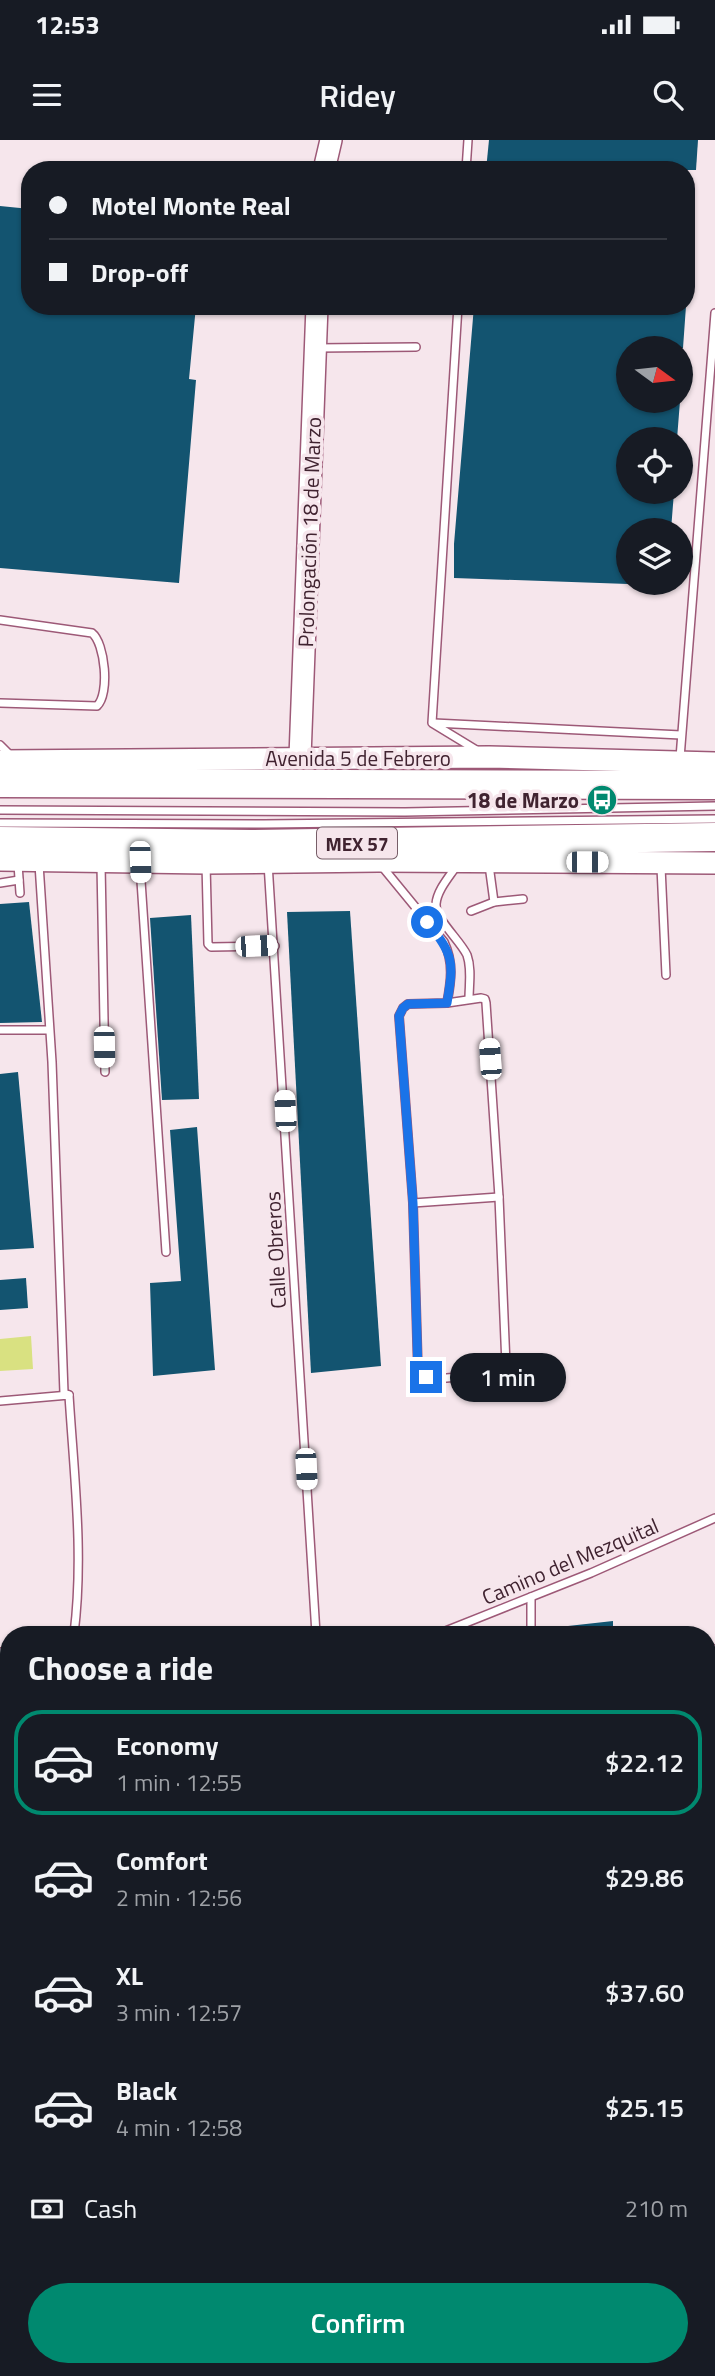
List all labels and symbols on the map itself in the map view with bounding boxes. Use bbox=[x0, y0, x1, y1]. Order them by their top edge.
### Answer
north arrow bbox=[616, 336, 693, 413]
street label: Prolongación 18 de Marzo bbox=[289, 416, 329, 648]
street label: Avenida 5 de Febrero bbox=[265, 742, 451, 774]
bus stop icon: 18 de Marzo bbox=[585, 783, 619, 817]
place label: 18 de Marzo bbox=[467, 784, 579, 816]
road number: MEX 57 bbox=[317, 828, 397, 858]
car bbox=[129, 841, 152, 883]
car bbox=[567, 852, 609, 873]
route start bbox=[411, 906, 443, 938]
car bbox=[235, 935, 278, 957]
car bbox=[94, 1026, 115, 1068]
car bbox=[479, 1037, 502, 1081]
car bbox=[274, 1089, 297, 1133]
street label: Calle Obreros bbox=[256, 1191, 294, 1309]
callout: 1 min bbox=[450, 1352, 566, 1402]
route end bbox=[410, 1361, 442, 1393]
car bbox=[295, 1447, 318, 1491]
street label: Camino del Mezquital bbox=[477, 1509, 663, 1613]

